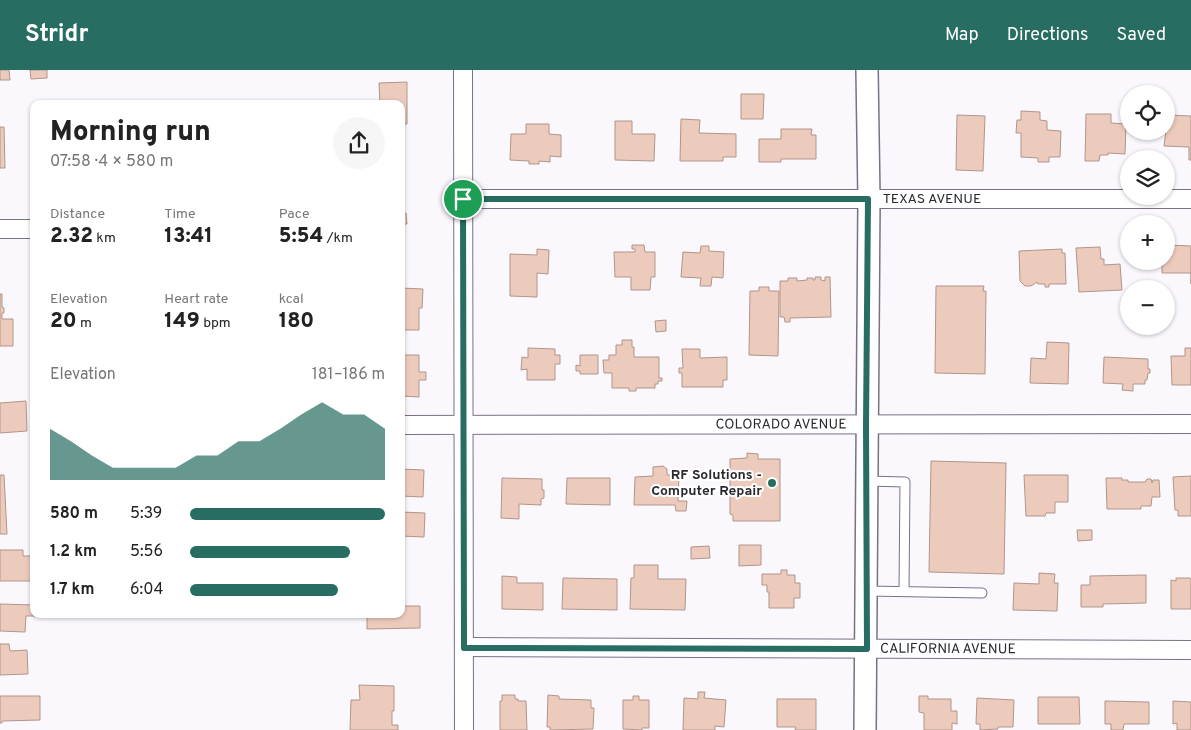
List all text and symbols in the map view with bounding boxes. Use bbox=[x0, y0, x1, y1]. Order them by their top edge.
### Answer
text: Stridr bbox=[25, 20, 88, 50]
text: Map bbox=[945, 24, 979, 47]
text: Directions bbox=[1007, 24, 1089, 47]
text: Saved bbox=[1117, 24, 1166, 47]
map controls bbox=[1120, 85, 1175, 335]
button: locate bbox=[1120, 85, 1175, 140]
text: Morning run bbox=[50, 115, 211, 151]
button: share bbox=[333, 117, 385, 169]
button: layers bbox=[1120, 150, 1175, 205]
text: 07:58 · 4 × 580 m bbox=[50, 152, 173, 172]
pin bbox=[442, 178, 484, 220]
icon: arrive bbox=[449, 185, 477, 213]
street label: TEXAS AVENUE bbox=[883, 191, 981, 208]
text: Distance bbox=[50, 206, 105, 223]
text: Time bbox=[164, 206, 196, 223]
text: Pace bbox=[279, 206, 309, 223]
button: + bbox=[1120, 215, 1175, 270]
text: 2.32 bbox=[50, 223, 93, 250]
text: 13:41 bbox=[164, 223, 213, 250]
text: 5:54 bbox=[279, 223, 323, 250]
text: km bbox=[93, 230, 116, 247]
text: /km bbox=[323, 230, 353, 247]
button: − bbox=[1120, 280, 1175, 335]
text: Elevation bbox=[50, 291, 108, 308]
text: Heart rate bbox=[164, 291, 228, 308]
text: kcal bbox=[279, 291, 304, 308]
text: 20 bbox=[50, 308, 77, 335]
text: 149 bbox=[164, 308, 200, 335]
text: 180 bbox=[279, 308, 314, 335]
text: m bbox=[77, 315, 92, 332]
text: bpm bbox=[200, 315, 231, 332]
text: Elevation bbox=[50, 365, 116, 385]
text: 181–186 m bbox=[312, 365, 385, 385]
street label: COLORADO AVENUE bbox=[715, 416, 847, 433]
place label: RF Solutions - Computer Repair bbox=[651, 467, 762, 500]
marker: RF Solutions - Computer Repair bbox=[766, 477, 778, 489]
text: 580 m bbox=[50, 504, 98, 524]
text: 5:39 bbox=[130, 504, 162, 524]
text: 1.2 km bbox=[50, 542, 97, 562]
text: 5:56 bbox=[130, 542, 163, 562]
text: 1.7 km bbox=[50, 580, 95, 600]
text: 6:04 bbox=[130, 580, 163, 600]
street label: CALIFORNIA AVENUE bbox=[880, 640, 1016, 658]

